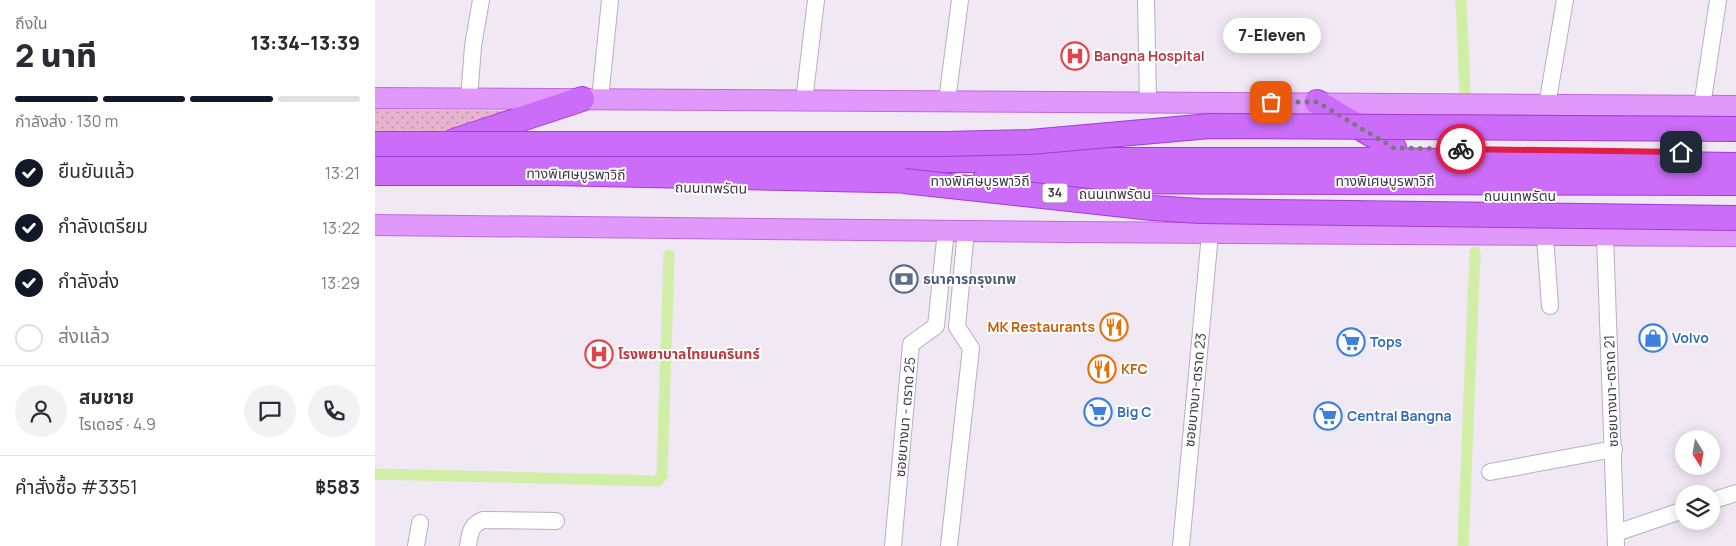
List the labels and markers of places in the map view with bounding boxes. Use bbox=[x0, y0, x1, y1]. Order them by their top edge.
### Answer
callout: 7-Eleven bbox=[1222, 17, 1320, 52]
hospital icon: Bangna Hospital bbox=[1060, 41, 1090, 71]
place label: Bangna Hospital bbox=[1094, 46, 1205, 65]
pin bbox=[1250, 81, 1292, 123]
pin bbox=[1660, 131, 1702, 173]
bank icon: ธนาคารกรุงเทพ bbox=[889, 264, 919, 294]
place label: ธนาคารกรุงเทพ bbox=[923, 269, 1016, 288]
restaurant icon: MK Restaurants bbox=[1099, 312, 1129, 342]
place label: MK Restaurants bbox=[987, 317, 1095, 336]
shop icon: Volvo bbox=[1638, 323, 1668, 353]
supermarket icon: Tops bbox=[1336, 327, 1366, 357]
place label: Volvo bbox=[1672, 328, 1709, 347]
place label: Tops bbox=[1370, 332, 1402, 351]
hospital icon: โรงพยาบาลไทยนครินทร์ bbox=[584, 339, 614, 369]
place label: โรงพยาบาลไทยนครินทร์ bbox=[618, 344, 760, 363]
restaurant icon: KFC bbox=[1087, 354, 1117, 384]
place label: KFC bbox=[1121, 359, 1148, 378]
supermarket icon: Big C bbox=[1083, 397, 1113, 427]
supermarket icon: Central Bangna bbox=[1313, 401, 1343, 431]
place label: Big C bbox=[1117, 402, 1152, 421]
place label: Central Bangna bbox=[1347, 406, 1452, 425]

